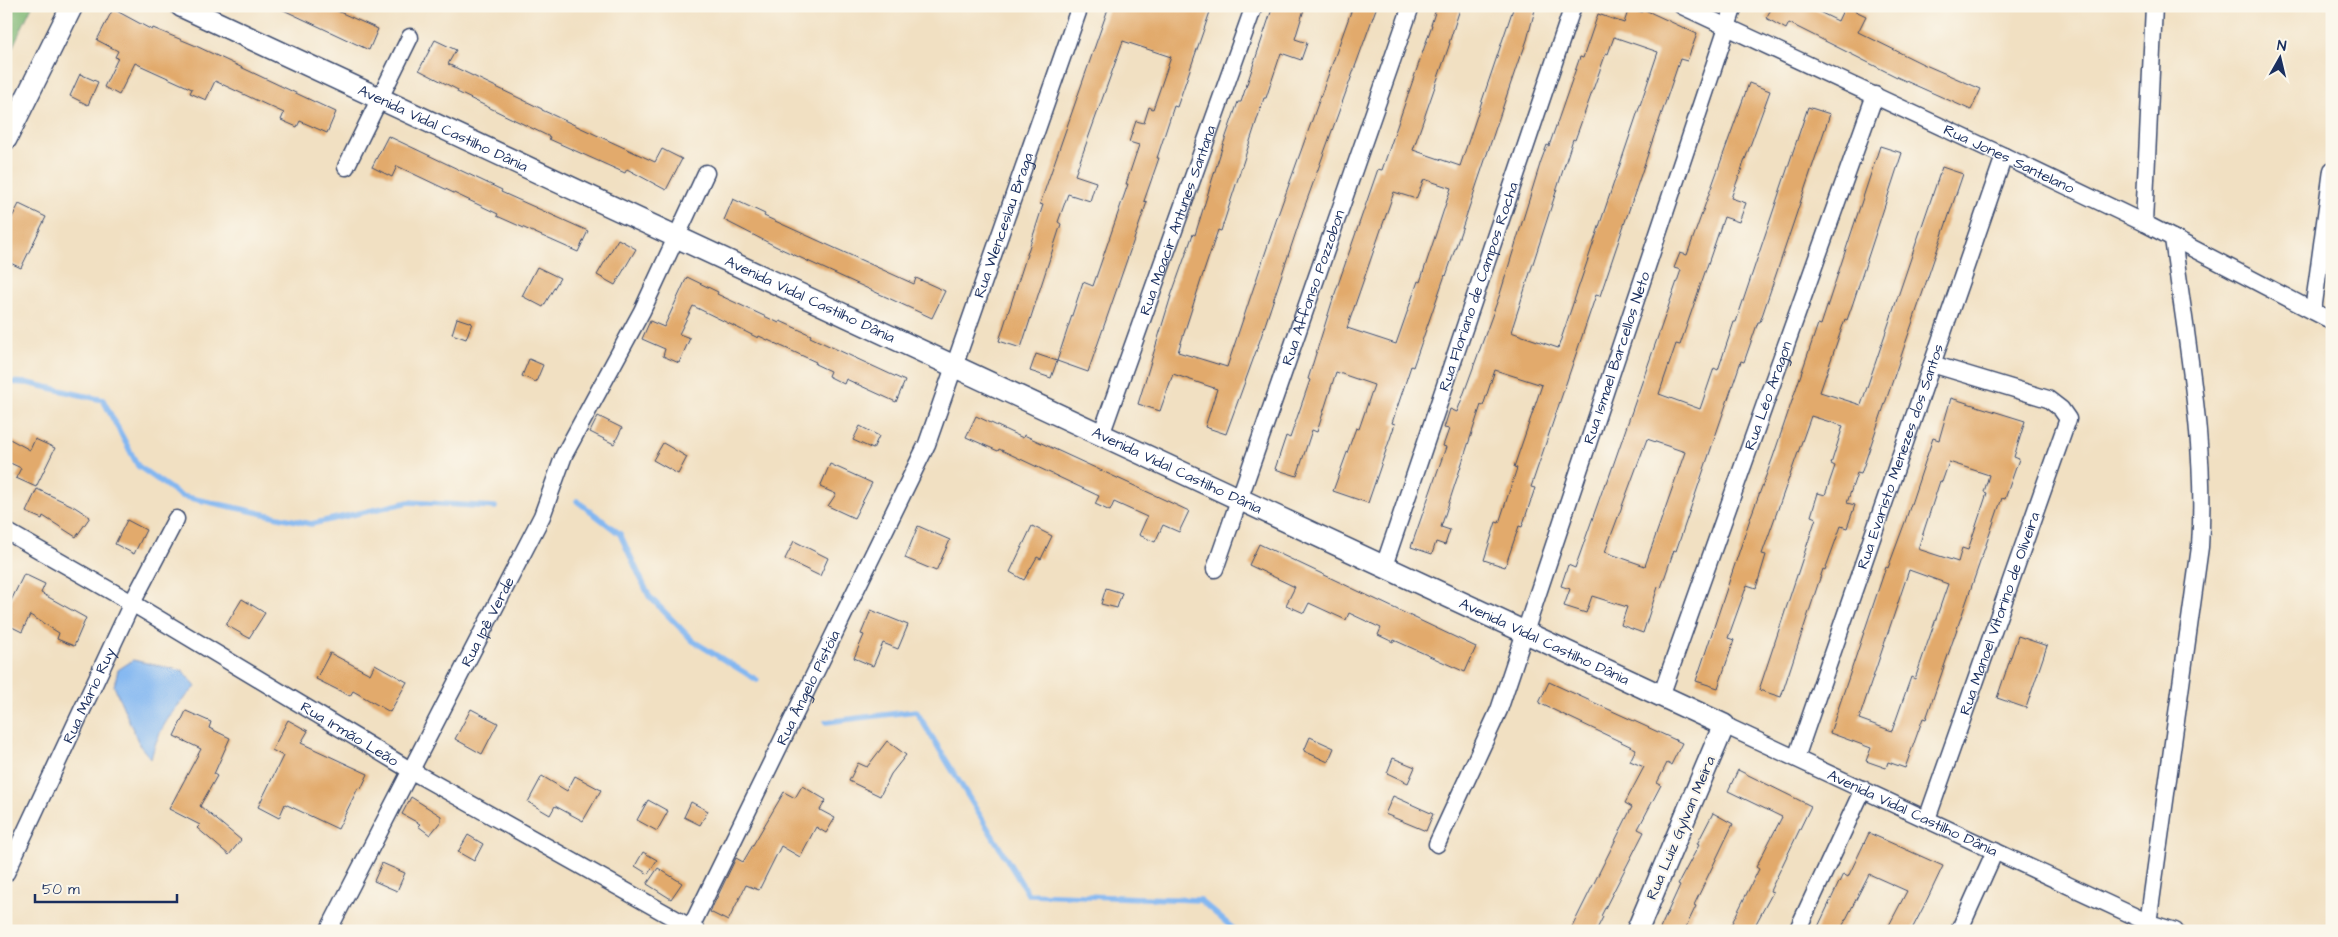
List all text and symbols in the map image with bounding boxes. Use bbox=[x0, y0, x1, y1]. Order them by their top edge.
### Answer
north arrow bbox=[2256, 32, 2306, 82]
text: N bbox=[2276, 36, 2288, 57]
street label: Avenida Vidal Castilho Dânia bbox=[355, 79, 532, 177]
street label: Rua Jones Santelano bbox=[1940, 119, 2079, 199]
street label: Rua Moacir Antunes Santana bbox=[1134, 122, 1221, 318]
street label: Rua Wenceslau Braga bbox=[968, 149, 1039, 300]
street label: Rua Floriano de Campos Rocha bbox=[1433, 179, 1523, 394]
street label: Rua Affonso Pozzobon bbox=[1276, 207, 1350, 368]
street label: Avenida Vidal Castilho Dânia bbox=[722, 250, 899, 348]
street label: Rua Ismael Barcellos Neto bbox=[1578, 268, 1655, 447]
street label: Rua Léo Aragon bbox=[1739, 338, 1797, 453]
street label: Rua Evaristo Menezes dos Santos bbox=[1852, 341, 1949, 572]
street label: Avenida Vidal Castilho Dânia bbox=[1089, 422, 1266, 519]
street label: Rua Manoel Vitorino de Oliveira bbox=[1954, 509, 2045, 718]
street label: Rua Ipê Verde bbox=[456, 573, 519, 670]
street label: Avenida Vidal Castilho Dânia bbox=[1456, 593, 1633, 690]
street label: Rua Ângelo Pistóia bbox=[771, 626, 845, 749]
street label: Rua Mário Ruy bbox=[57, 644, 121, 747]
street label: Rua Irmão Leão bbox=[297, 696, 403, 772]
street label: Rua Luiz Gylvan Meira bbox=[1641, 753, 1722, 903]
street label: Avenida Vidal Castilho Dânia bbox=[1824, 764, 2001, 862]
scale bar bbox=[35, 872, 178, 904]
text: 50 m bbox=[42, 879, 80, 900]

